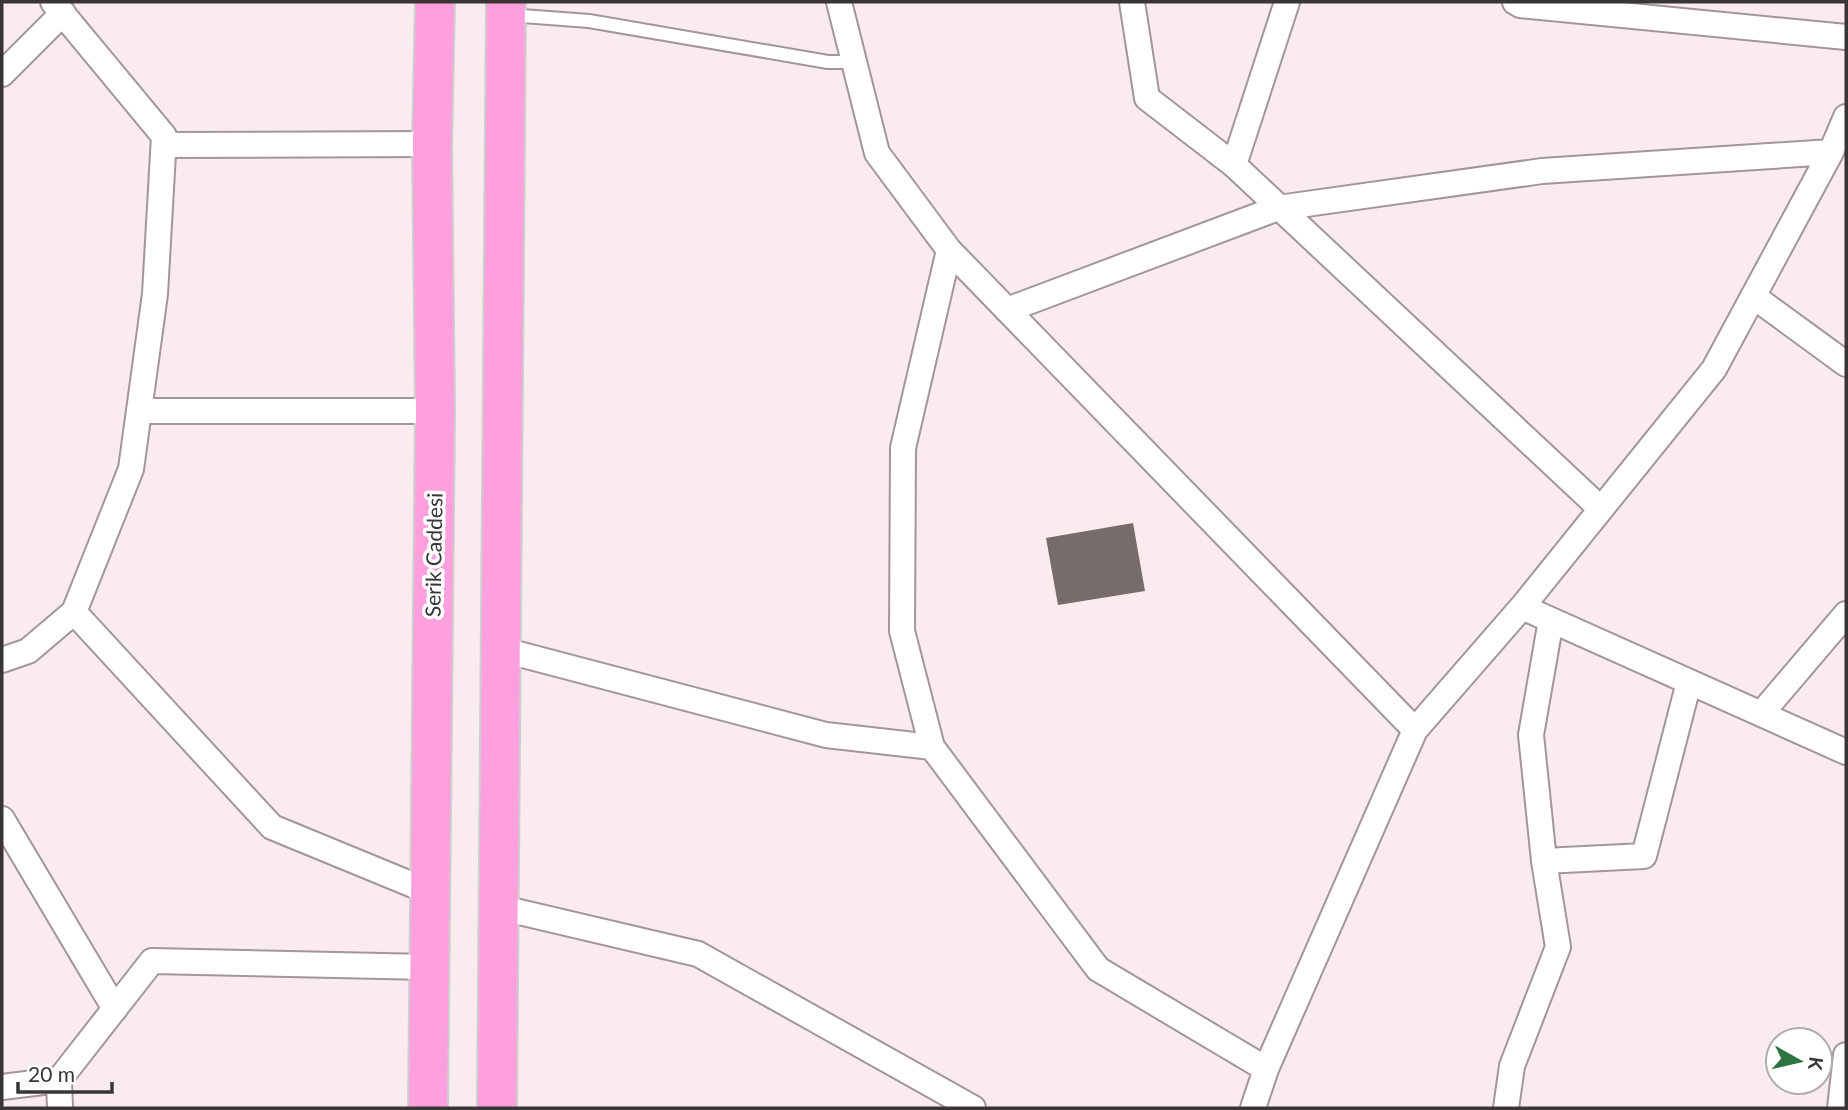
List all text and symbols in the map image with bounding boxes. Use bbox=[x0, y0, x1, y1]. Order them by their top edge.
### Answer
street label: Serik Caddesi bbox=[419, 493, 447, 617]
north arrow bbox=[1764, 1026, 1834, 1096]
scale bar bbox=[18, 1050, 112, 1094]
text: K bbox=[1804, 1055, 1829, 1072]
text: 20 m bbox=[28, 1061, 75, 1086]

